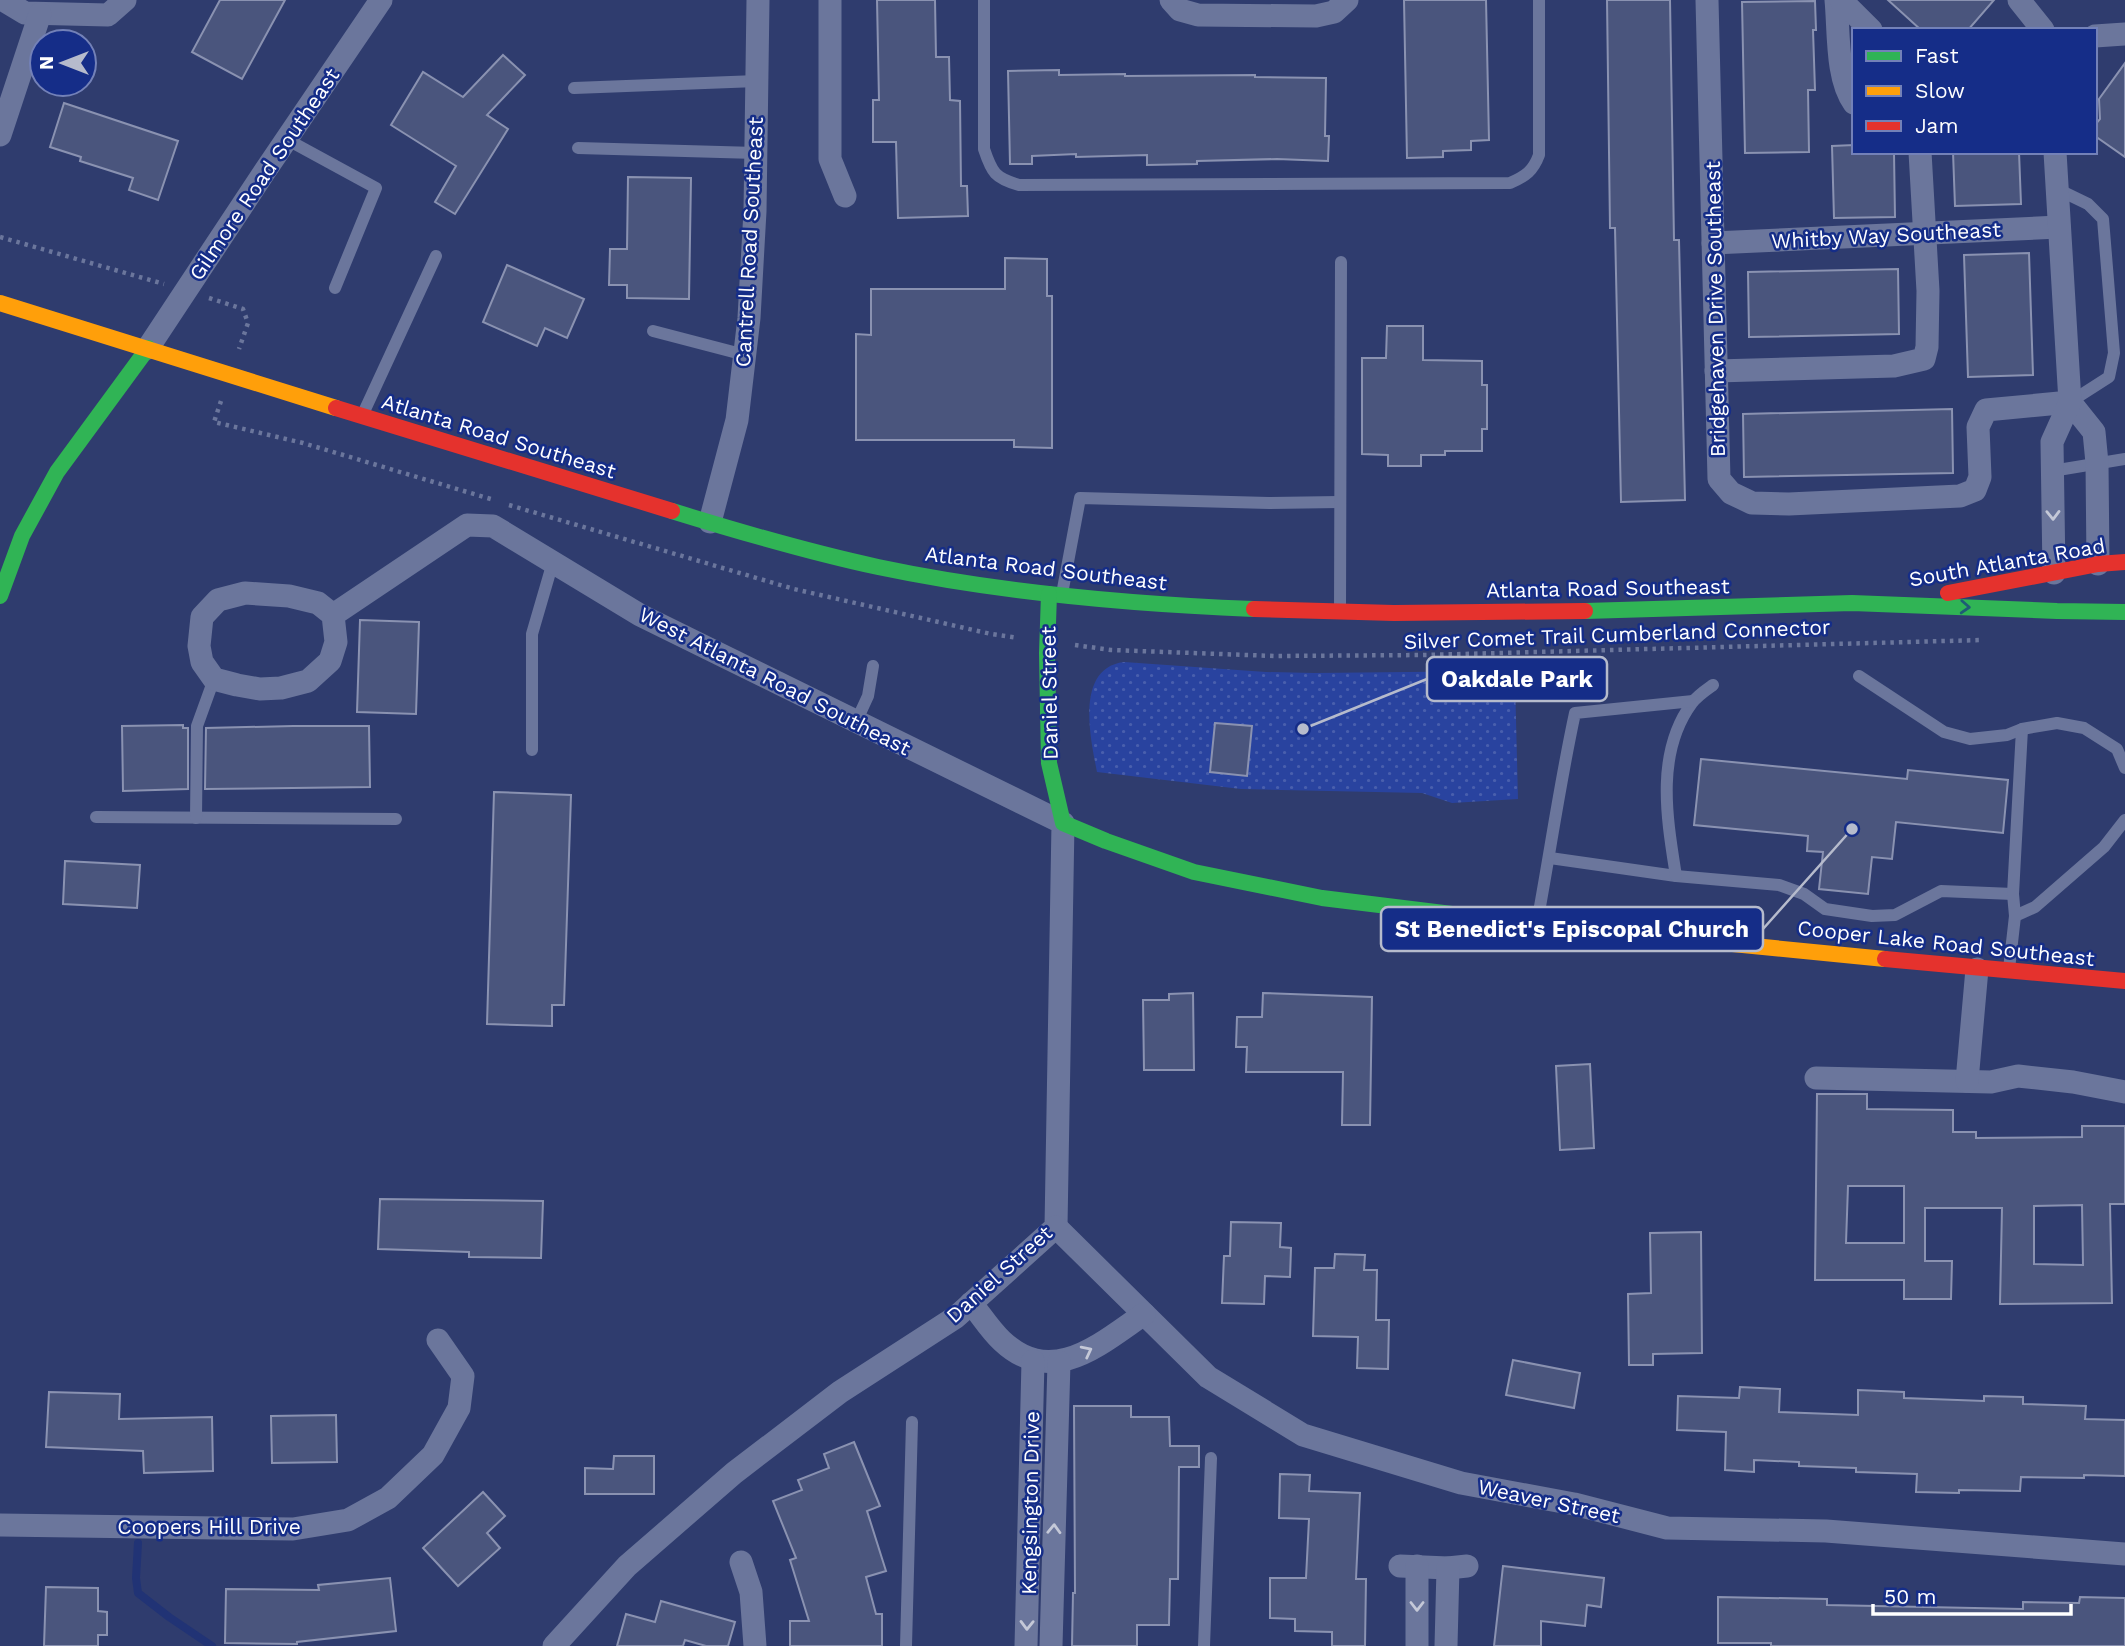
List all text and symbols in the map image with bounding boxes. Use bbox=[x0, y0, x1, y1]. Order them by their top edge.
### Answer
north arrow bbox=[28, 28, 98, 98]
legend bbox=[1852, 28, 2097, 154]
text: Fast bbox=[1915, 43, 1959, 68]
text: N bbox=[35, 56, 58, 70]
street label: Gilmore Road Southeast bbox=[184, 63, 344, 285]
text: Slow bbox=[1915, 78, 1965, 103]
text: Jam bbox=[1915, 113, 1958, 138]
street label: Cantrell Road Southeast bbox=[730, 116, 768, 368]
street label: Bridgehaven Drive Southeast bbox=[1700, 161, 1730, 457]
street label: Whitby Way Southeast bbox=[1770, 216, 2002, 254]
street label: Atlanta Road Southeast bbox=[379, 388, 619, 484]
one-way arrow bbox=[2045, 510, 2061, 521]
street label: South Atlanta Road bbox=[1907, 532, 2107, 592]
street label: Atlanta Road Southeast bbox=[924, 541, 1169, 595]
street label: Atlanta Road Southeast bbox=[1486, 573, 1730, 603]
one-way arrow bbox=[1960, 599, 1971, 614]
street label: West Atlanta Road Southeast bbox=[635, 601, 915, 761]
street label: Silver Comet Trail Cumberland Connector bbox=[1403, 614, 1831, 654]
street label: Daniel Street bbox=[1035, 626, 1063, 760]
callout: Oakdale Park bbox=[1427, 657, 1607, 701]
text: Oakdale Park bbox=[1441, 666, 1594, 693]
callout: St Benedict's Episcopal Church bbox=[1381, 907, 1763, 951]
street label: Cooper Lake Road Southeast bbox=[1796, 915, 2096, 971]
text: St Benedict's Episcopal Church bbox=[1395, 916, 1749, 943]
street label: Daniel Street bbox=[941, 1220, 1057, 1328]
one-way arrow bbox=[1080, 1346, 1092, 1360]
street label: Kengsington Drive bbox=[1016, 1411, 1044, 1595]
street label: Weaver Street bbox=[1476, 1474, 1623, 1528]
street label: Coopers Hill Drive bbox=[117, 1514, 301, 1539]
one-way arrow bbox=[1046, 1523, 1062, 1534]
scale bar bbox=[1873, 1572, 2071, 1616]
text: 50 m bbox=[1884, 1584, 1936, 1609]
one-way arrow bbox=[1409, 1601, 1425, 1612]
one-way arrow bbox=[1019, 1620, 1035, 1631]

